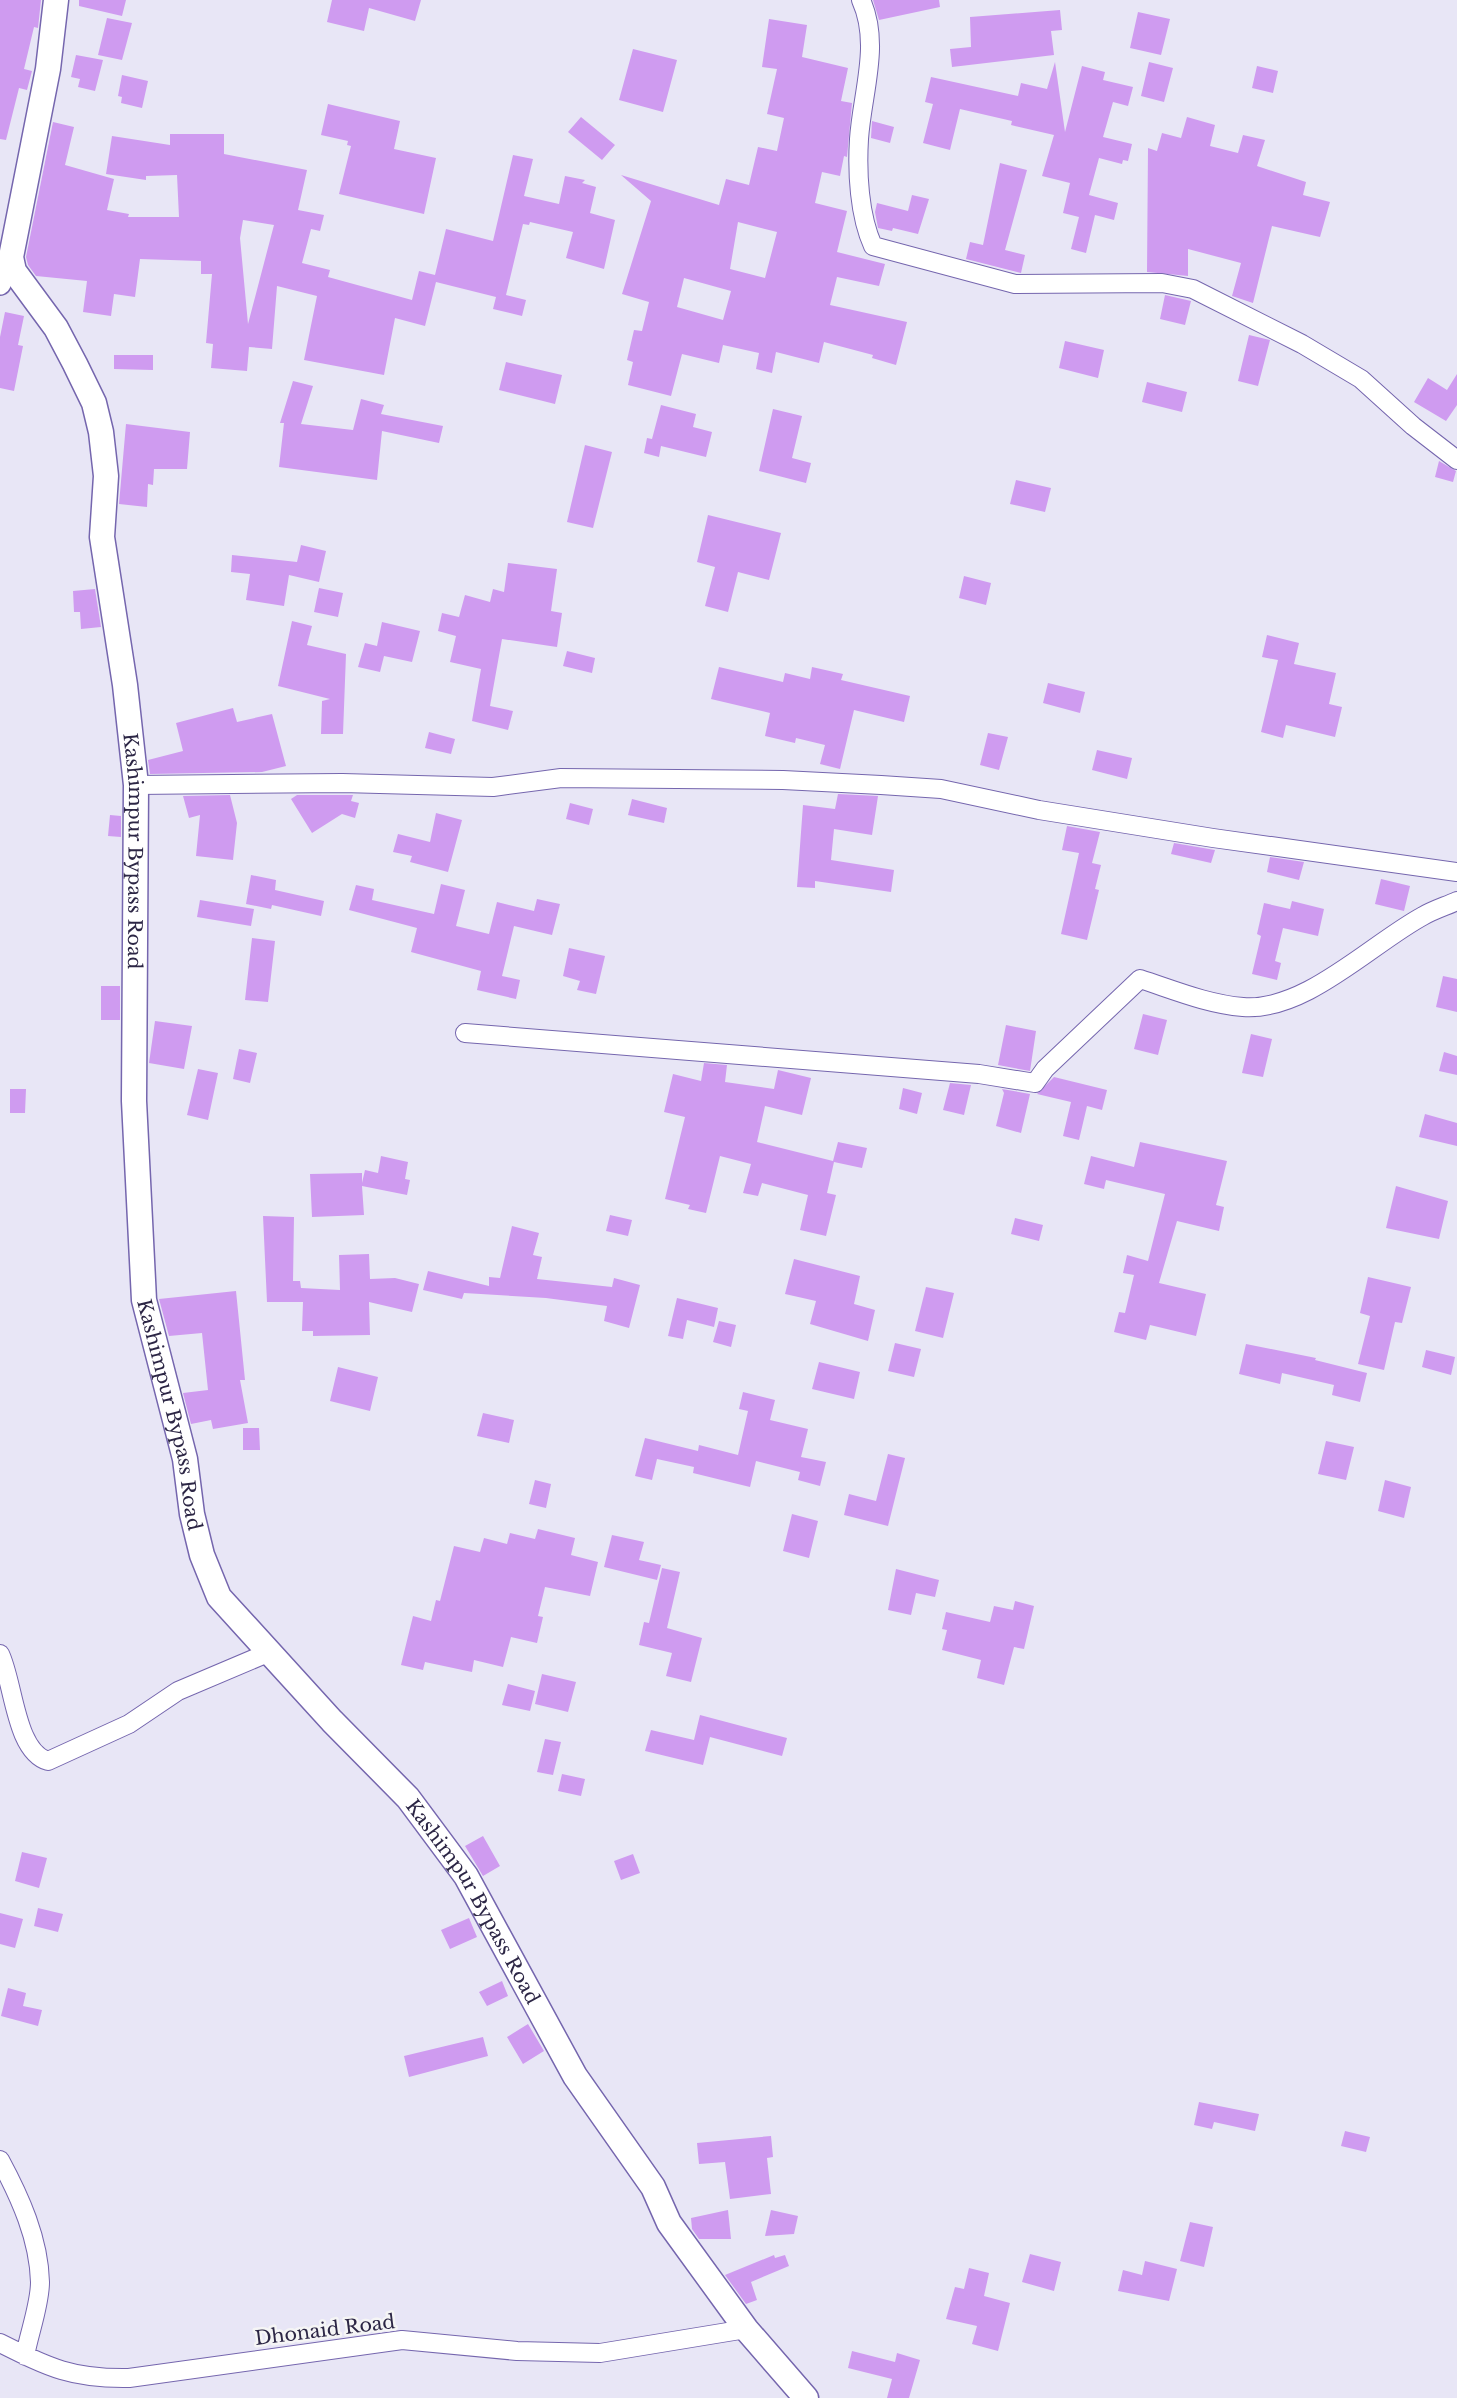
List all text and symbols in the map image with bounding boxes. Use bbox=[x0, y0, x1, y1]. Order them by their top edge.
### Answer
street label: Kashimpur Bypass Road bbox=[119, 732, 148, 970]
street label: Kashimpur Bypass Road bbox=[133, 1297, 207, 1533]
street label: Kashimpur Bypass Road bbox=[401, 1795, 545, 2008]
street label: Dhonaid Road bbox=[254, 2310, 397, 2350]

